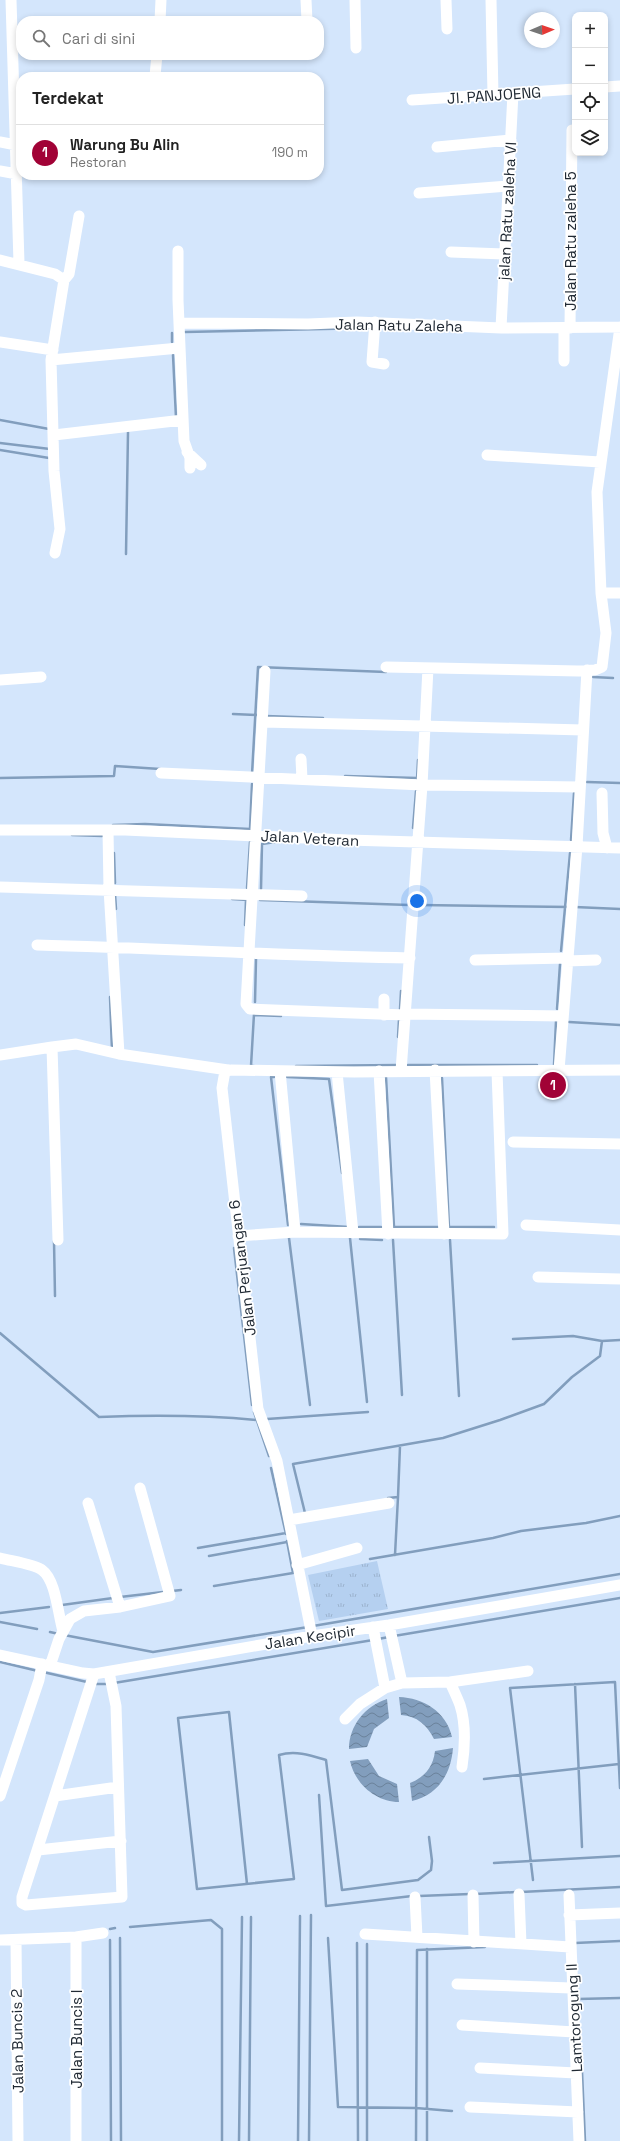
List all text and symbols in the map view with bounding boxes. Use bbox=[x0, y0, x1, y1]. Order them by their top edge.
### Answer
north arrow bbox=[524, 12, 560, 48]
map controls bbox=[572, 12, 608, 156]
button: + bbox=[572, 12, 608, 48]
search box bbox=[16, 16, 324, 60]
icon: search bbox=[30, 27, 52, 49]
text: Cari di sini bbox=[62, 29, 135, 48]
button: − bbox=[572, 48, 608, 84]
street label: Jl. PANJOENG bbox=[446, 82, 542, 108]
button: locate bbox=[572, 84, 608, 120]
text: Terdekat bbox=[32, 87, 104, 109]
button: layers bbox=[572, 120, 608, 156]
text: Warung Bu Alin bbox=[70, 135, 179, 154]
street label: jalan Ratu zaleha VI bbox=[494, 141, 520, 282]
text: 1 bbox=[42, 144, 48, 161]
text: 190 m bbox=[272, 144, 308, 161]
text: Restoran bbox=[70, 154, 127, 171]
street label: Jalan Ratu zaleha 5 bbox=[561, 171, 580, 311]
street label: Jalan Ratu Zaleha bbox=[335, 314, 463, 336]
street label: Jalan Veteran bbox=[260, 826, 360, 850]
your location bbox=[407, 891, 427, 911]
pin: 1 bbox=[540, 1070, 566, 1100]
street label: Jalan Perjuangan 6 bbox=[224, 1199, 260, 1337]
street label: Jalan Kecipir bbox=[263, 1620, 357, 1654]
street label: Lamtorogung II bbox=[562, 1963, 586, 2073]
street label: Jalan Buncis 2 bbox=[7, 1989, 27, 2093]
street label: Jalan Buncis I bbox=[67, 1990, 86, 2088]

